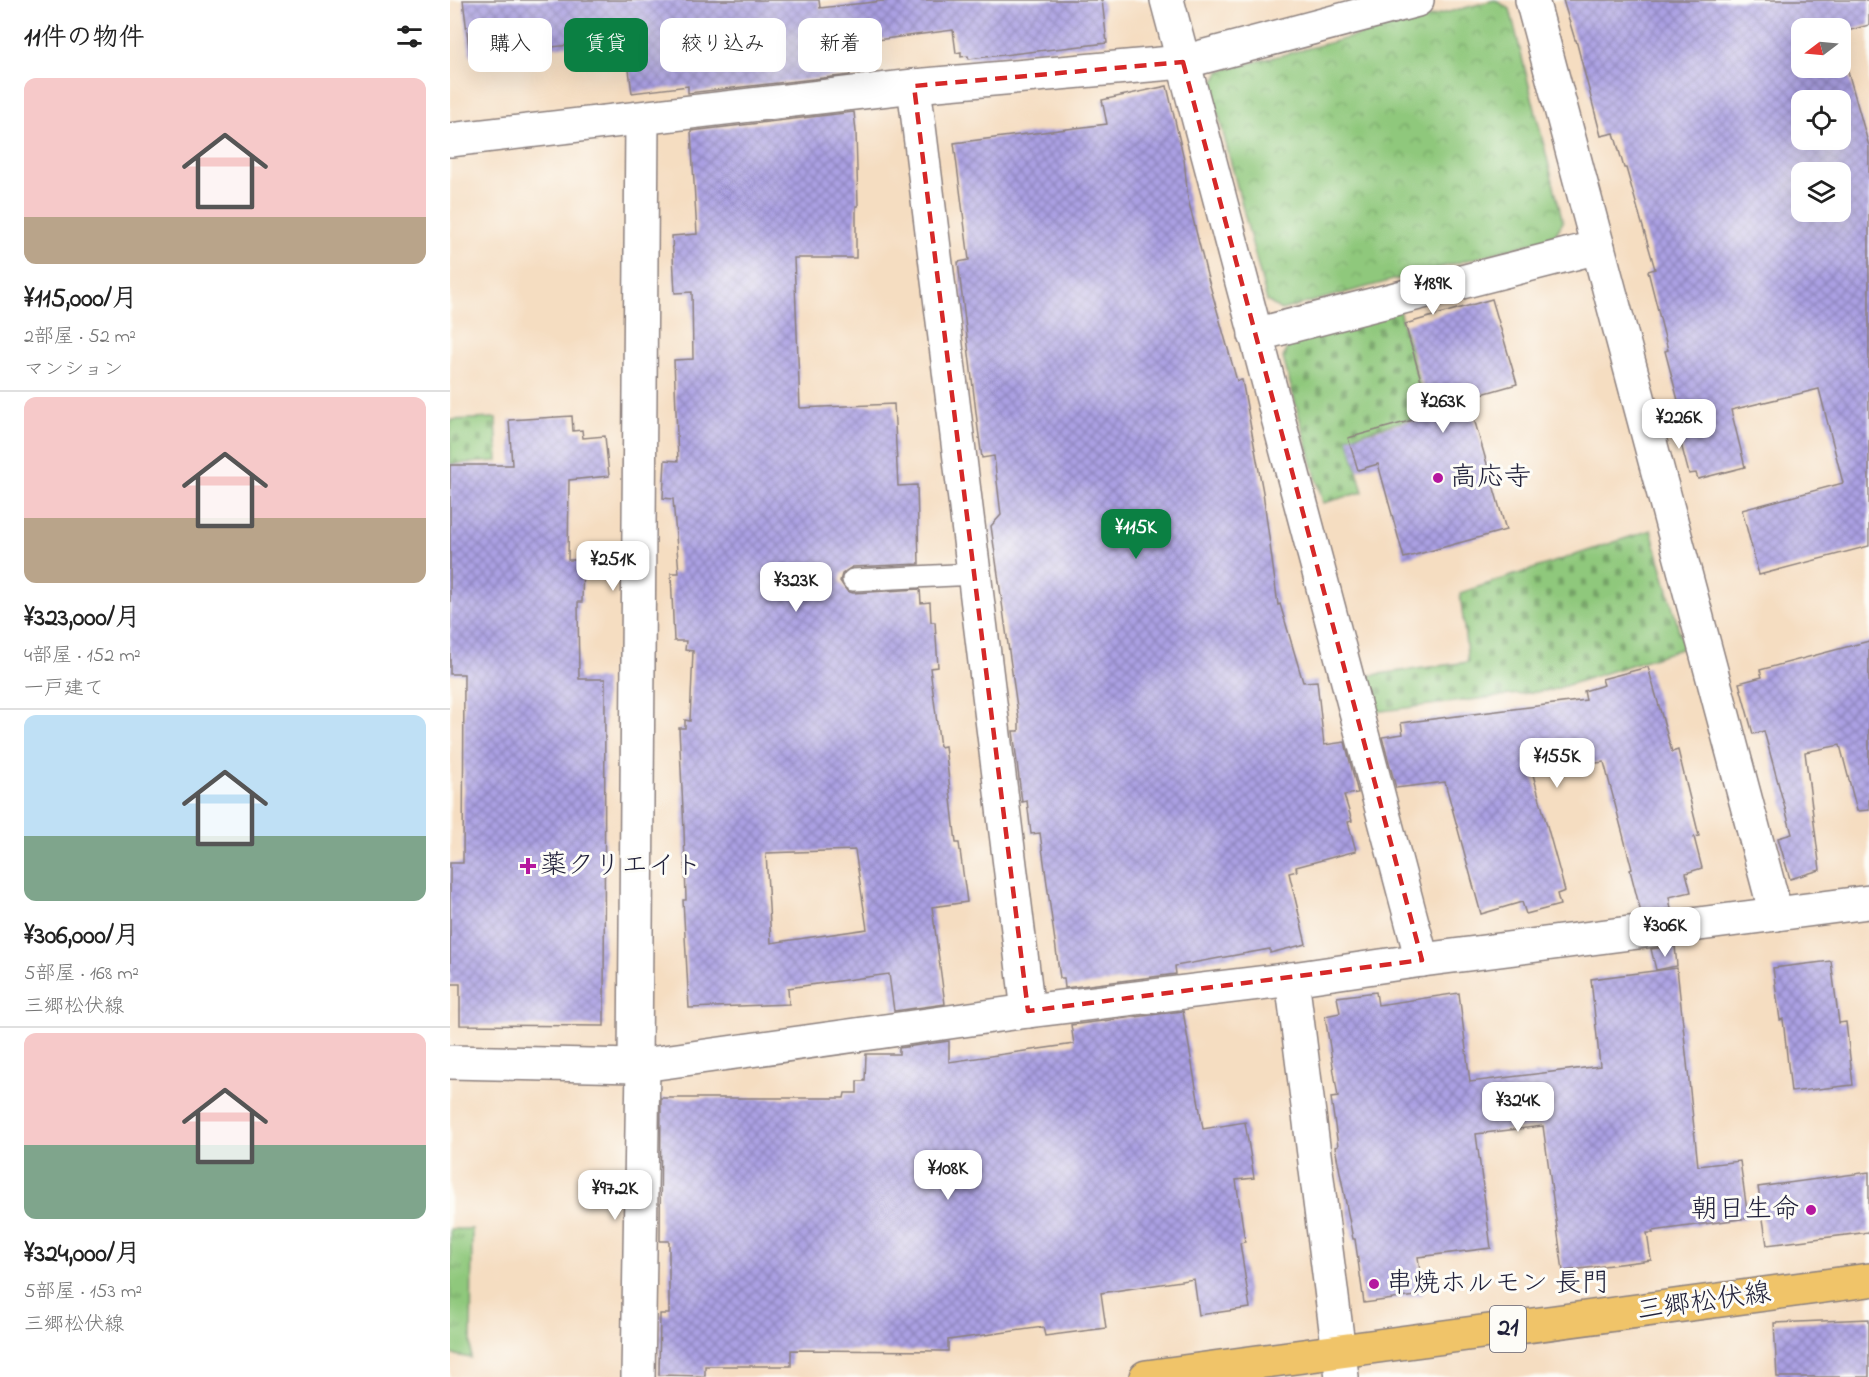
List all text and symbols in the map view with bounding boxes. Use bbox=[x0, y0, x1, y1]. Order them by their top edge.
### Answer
chip: 購入 bbox=[468, 18, 552, 72]
chip: 賃貸 bbox=[564, 18, 648, 72]
chip: 絞り込み bbox=[660, 18, 786, 72]
chip: 新着 bbox=[798, 18, 882, 72]
north arrow bbox=[1791, 18, 1851, 78]
map controls bbox=[1791, 18, 1851, 222]
text: 11件の物件 bbox=[24, 20, 145, 58]
icon: filters bbox=[393, 20, 426, 53]
button: locate bbox=[1791, 90, 1851, 150]
icon: home bbox=[171, 117, 279, 225]
button: layers bbox=[1791, 162, 1851, 222]
pin: ¥189K bbox=[1391, 265, 1475, 316]
text: ¥189K bbox=[1414, 270, 1452, 299]
text: ¥115,000/月 bbox=[24, 281, 138, 319]
text: 2部屋 · 52 m² bbox=[24, 323, 136, 352]
text: マンション bbox=[24, 356, 123, 385]
pin: ¥263K bbox=[1401, 383, 1485, 434]
text: ¥263K bbox=[1421, 388, 1465, 417]
pin: ¥226K bbox=[1637, 399, 1721, 450]
text: ¥226K bbox=[1656, 404, 1702, 433]
icon: home bbox=[171, 436, 279, 544]
place label: 高応寺 bbox=[1450, 459, 1531, 498]
marker: 高応寺 bbox=[1431, 471, 1445, 485]
pin: ¥115K bbox=[1094, 509, 1178, 560]
text: ¥115K bbox=[1115, 514, 1157, 543]
pin: ¥251K bbox=[571, 541, 655, 592]
text: ¥251K bbox=[590, 546, 636, 575]
pin: ¥323K bbox=[754, 562, 838, 613]
text: ¥323K bbox=[774, 567, 818, 596]
text: ¥323,000/月 bbox=[24, 600, 141, 638]
text: 4部屋 · 152 m² bbox=[24, 642, 141, 671]
text: 一戸建て bbox=[24, 675, 104, 704]
pin: ¥155K bbox=[1515, 738, 1599, 789]
text: ¥155K bbox=[1534, 743, 1580, 772]
icon: home bbox=[171, 754, 279, 862]
place label: 薬クリエイト bbox=[540, 847, 702, 886]
marker: 薬クリエイト bbox=[521, 859, 535, 873]
pin: ¥306K bbox=[1623, 907, 1707, 958]
text: ¥306K bbox=[1643, 912, 1687, 941]
text: ¥306,000/月 bbox=[24, 918, 140, 956]
text: 5部屋 · 168 m² bbox=[24, 960, 139, 989]
text: 三郷松伏線 bbox=[24, 993, 124, 1022]
icon: home bbox=[171, 1072, 279, 1180]
pin: ¥324K bbox=[1476, 1082, 1560, 1133]
text: ¥324K bbox=[1496, 1087, 1540, 1116]
pin: ¥108K bbox=[906, 1150, 990, 1201]
text: ¥108K bbox=[928, 1155, 968, 1184]
pin: ¥97.2K bbox=[566, 1170, 664, 1221]
text: ¥97.2K bbox=[592, 1175, 638, 1204]
place label: 朝日生命 bbox=[1691, 1191, 1799, 1230]
marker: 朝日生命 bbox=[1804, 1203, 1818, 1217]
text: ¥324,000/月 bbox=[24, 1236, 141, 1274]
place label: 串焼ホルモン 長門 bbox=[1386, 1265, 1609, 1304]
street label: 三郷松伏線 bbox=[1634, 1274, 1774, 1332]
marker: 串焼ホルモン 長門 bbox=[1367, 1277, 1381, 1291]
text: 5部屋 · 153 m² bbox=[24, 1278, 142, 1307]
road number: 21 bbox=[1490, 1306, 1526, 1352]
text: 三郷松伏線 bbox=[24, 1311, 124, 1340]

